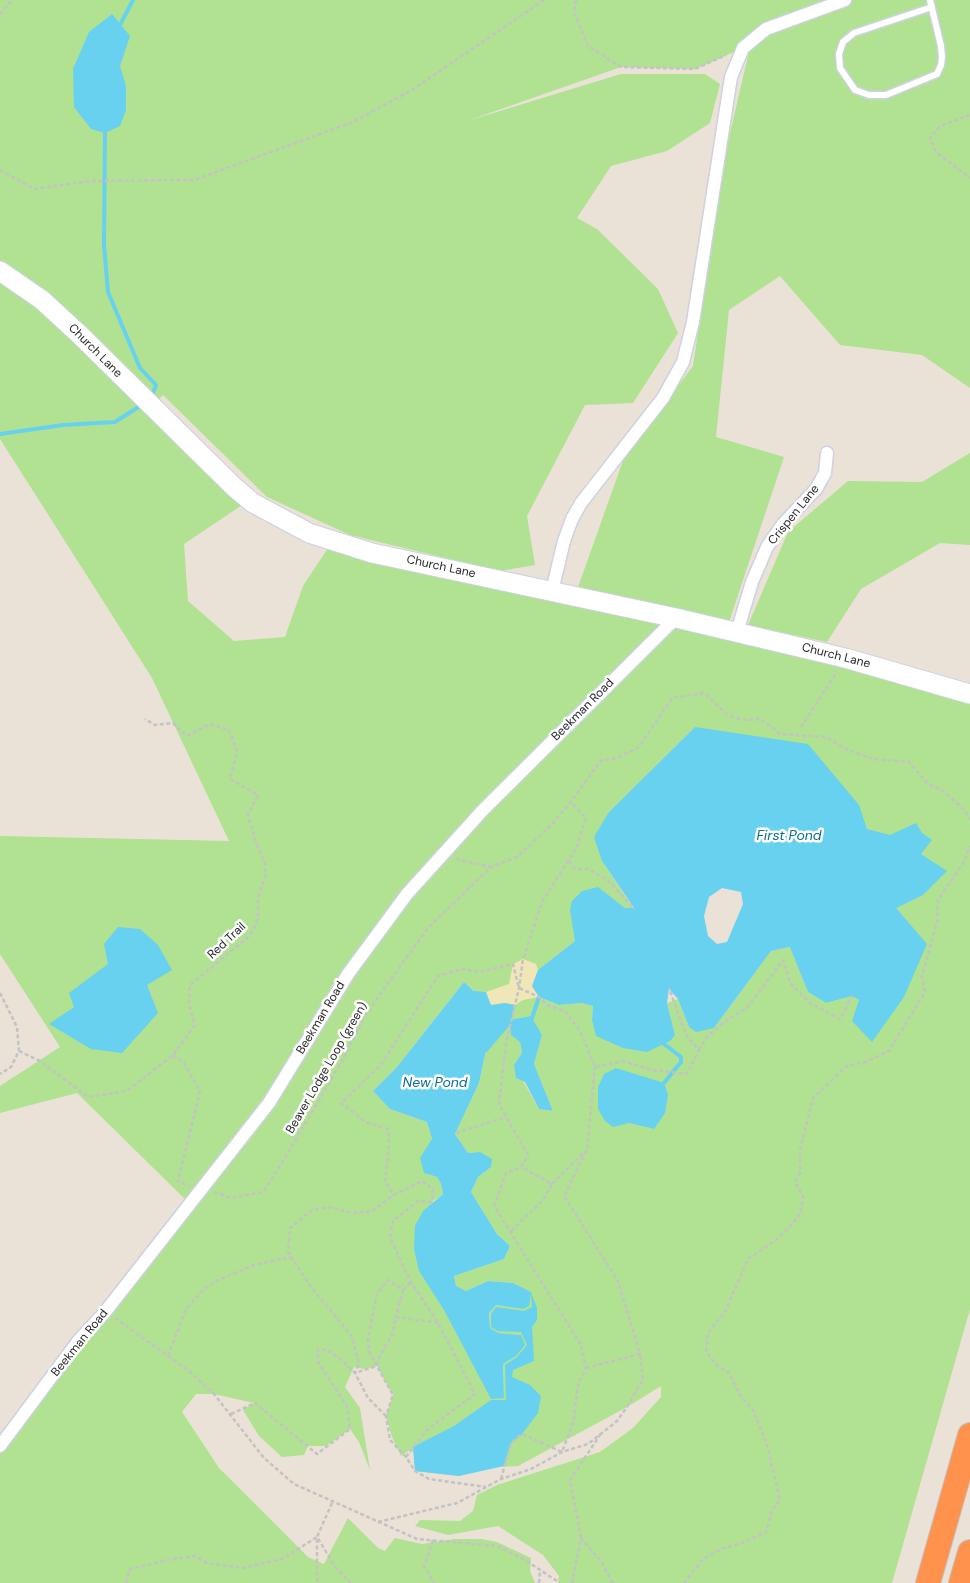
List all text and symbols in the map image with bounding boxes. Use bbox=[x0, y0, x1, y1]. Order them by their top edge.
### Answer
street label: Church Lane bbox=[65, 321, 125, 381]
street label: Crispen Lane bbox=[765, 482, 823, 548]
street label: Church Lane bbox=[405, 553, 477, 581]
street label: Church Lane bbox=[800, 641, 872, 671]
street label: Beekman Road bbox=[549, 676, 617, 744]
water label: First Pond bbox=[756, 828, 822, 844]
street label: Red Trail bbox=[205, 920, 249, 962]
street label: Beekman Road bbox=[294, 979, 348, 1057]
street label: Beaver Lodge Loop (green) bbox=[283, 1000, 371, 1136]
water label: New Pond bbox=[402, 1075, 468, 1091]
street label: Beekman Road bbox=[49, 1307, 111, 1379]

